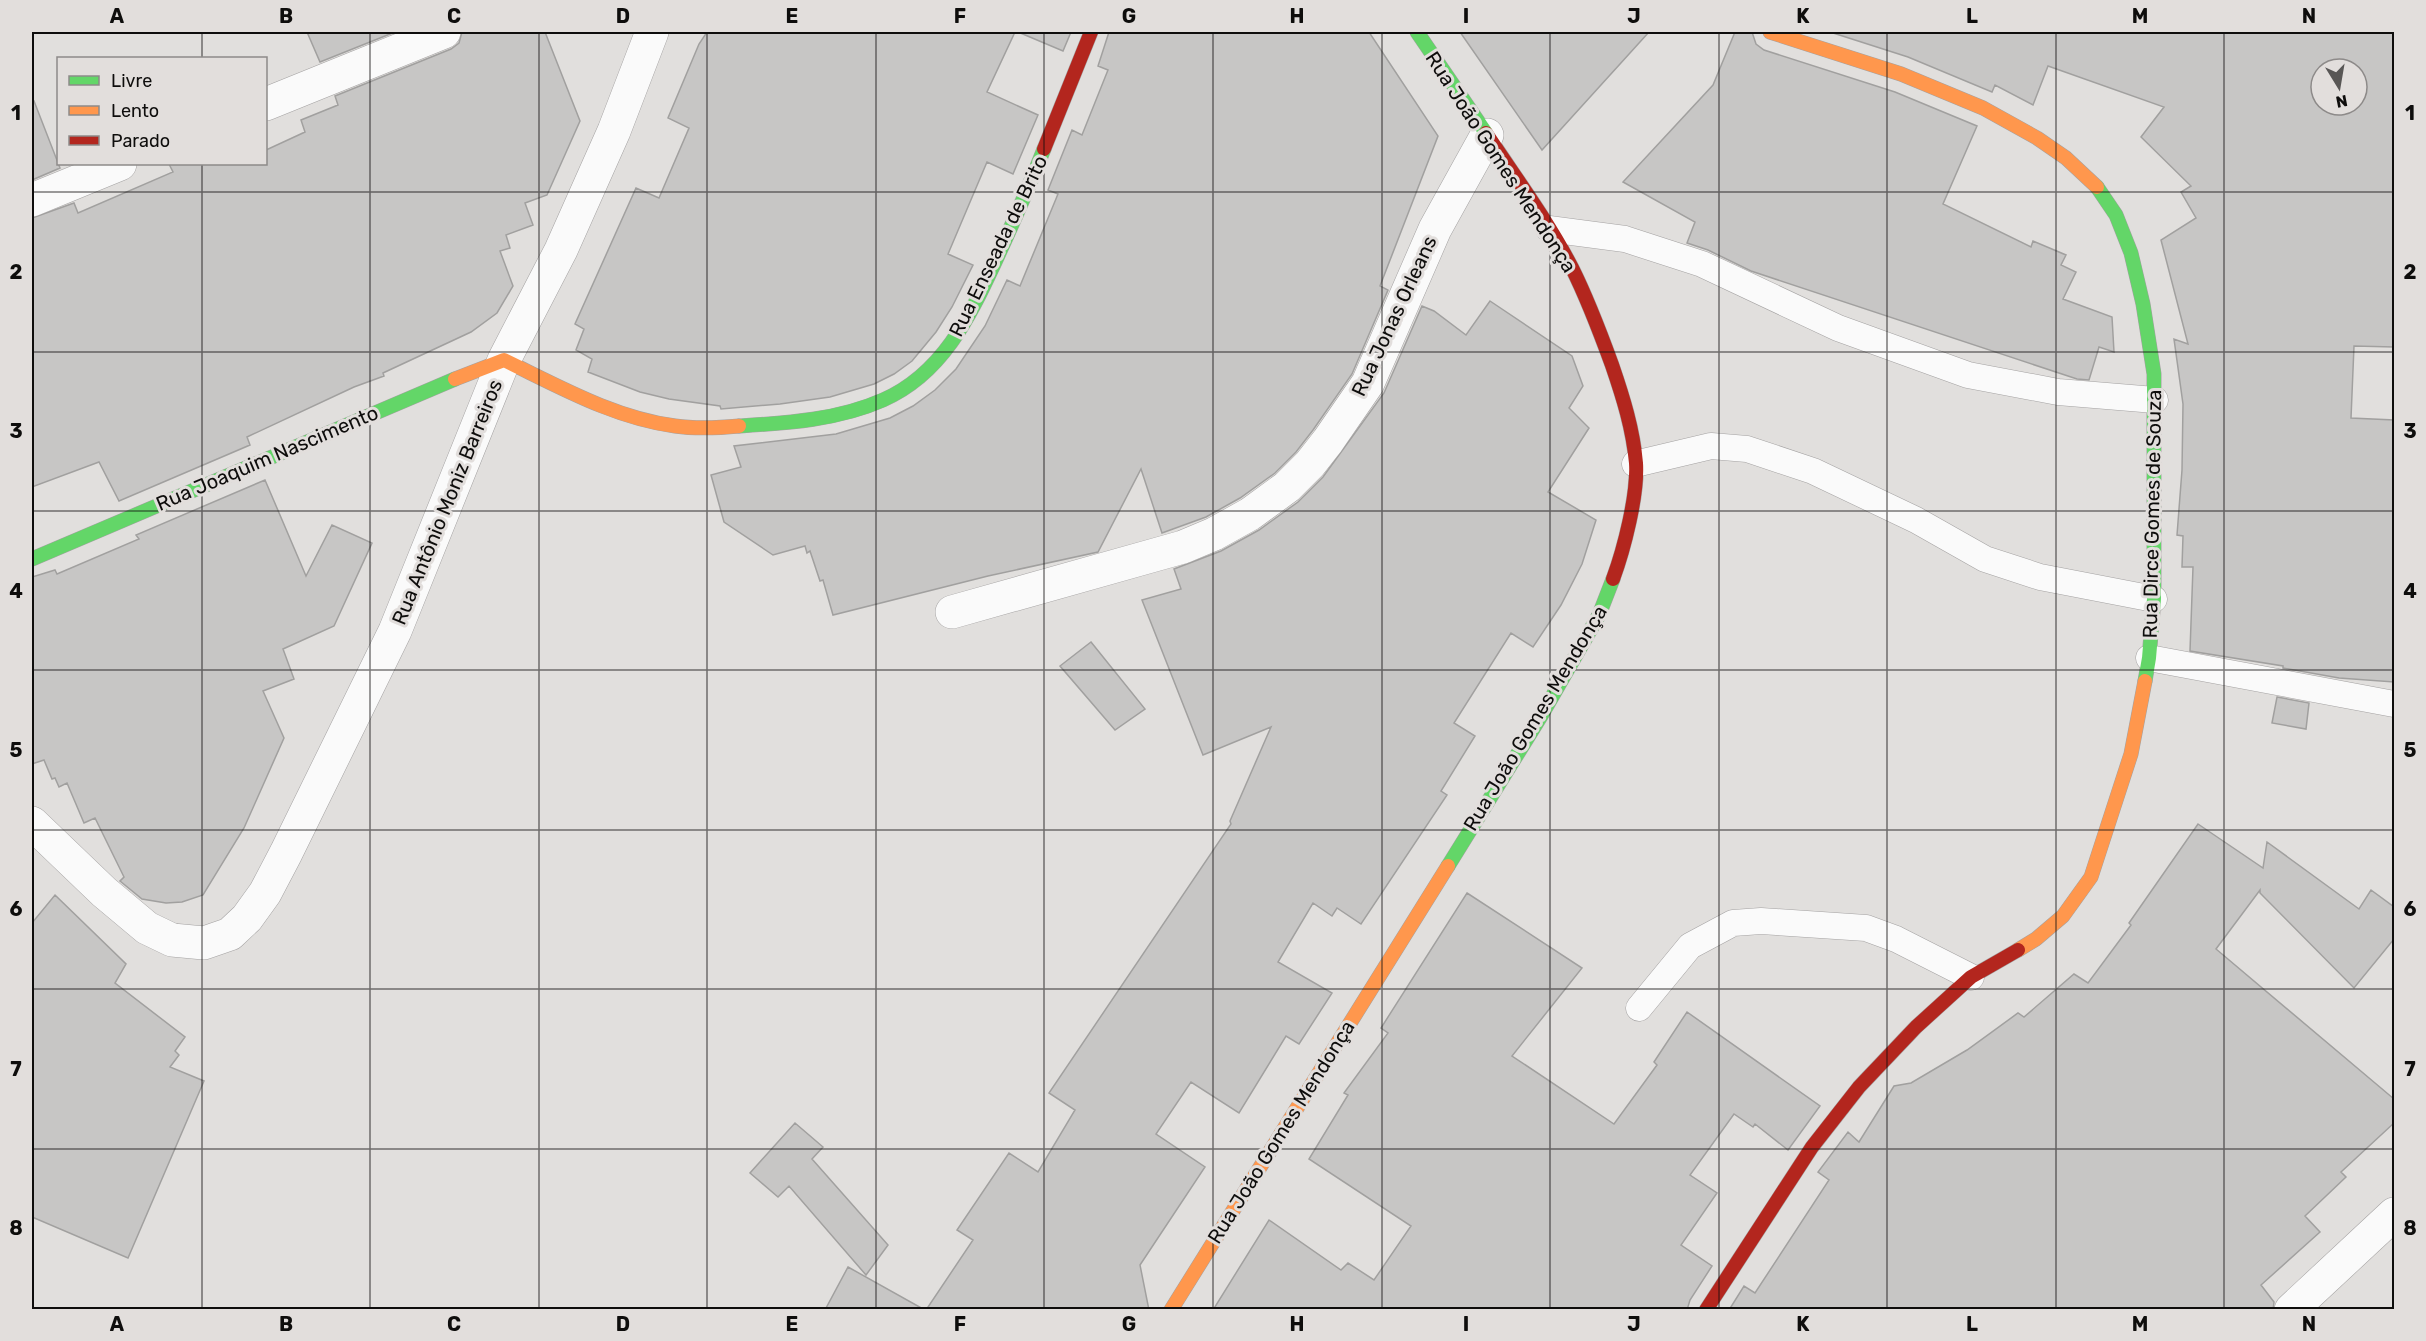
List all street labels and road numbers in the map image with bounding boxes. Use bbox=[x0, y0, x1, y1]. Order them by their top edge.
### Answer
street label: Rua João Gomes Mendonça bbox=[1421, 47, 1581, 277]
street label: Rua Enseada de Brito bbox=[944, 151, 1052, 341]
street label: Rua Jonas Orleans bbox=[1346, 232, 1442, 400]
street label: Rua Antônio Moniz Barreiros bbox=[387, 376, 507, 628]
street label: Rua Dirce Gomes de Souza bbox=[2138, 390, 2166, 638]
street label: Rua Joaquim Nascimento bbox=[152, 400, 382, 516]
street label: Rua João Gomes Mendonça bbox=[1458, 601, 1612, 835]
street label: Rua João Gomes Mendonça bbox=[1202, 1016, 1360, 1248]

